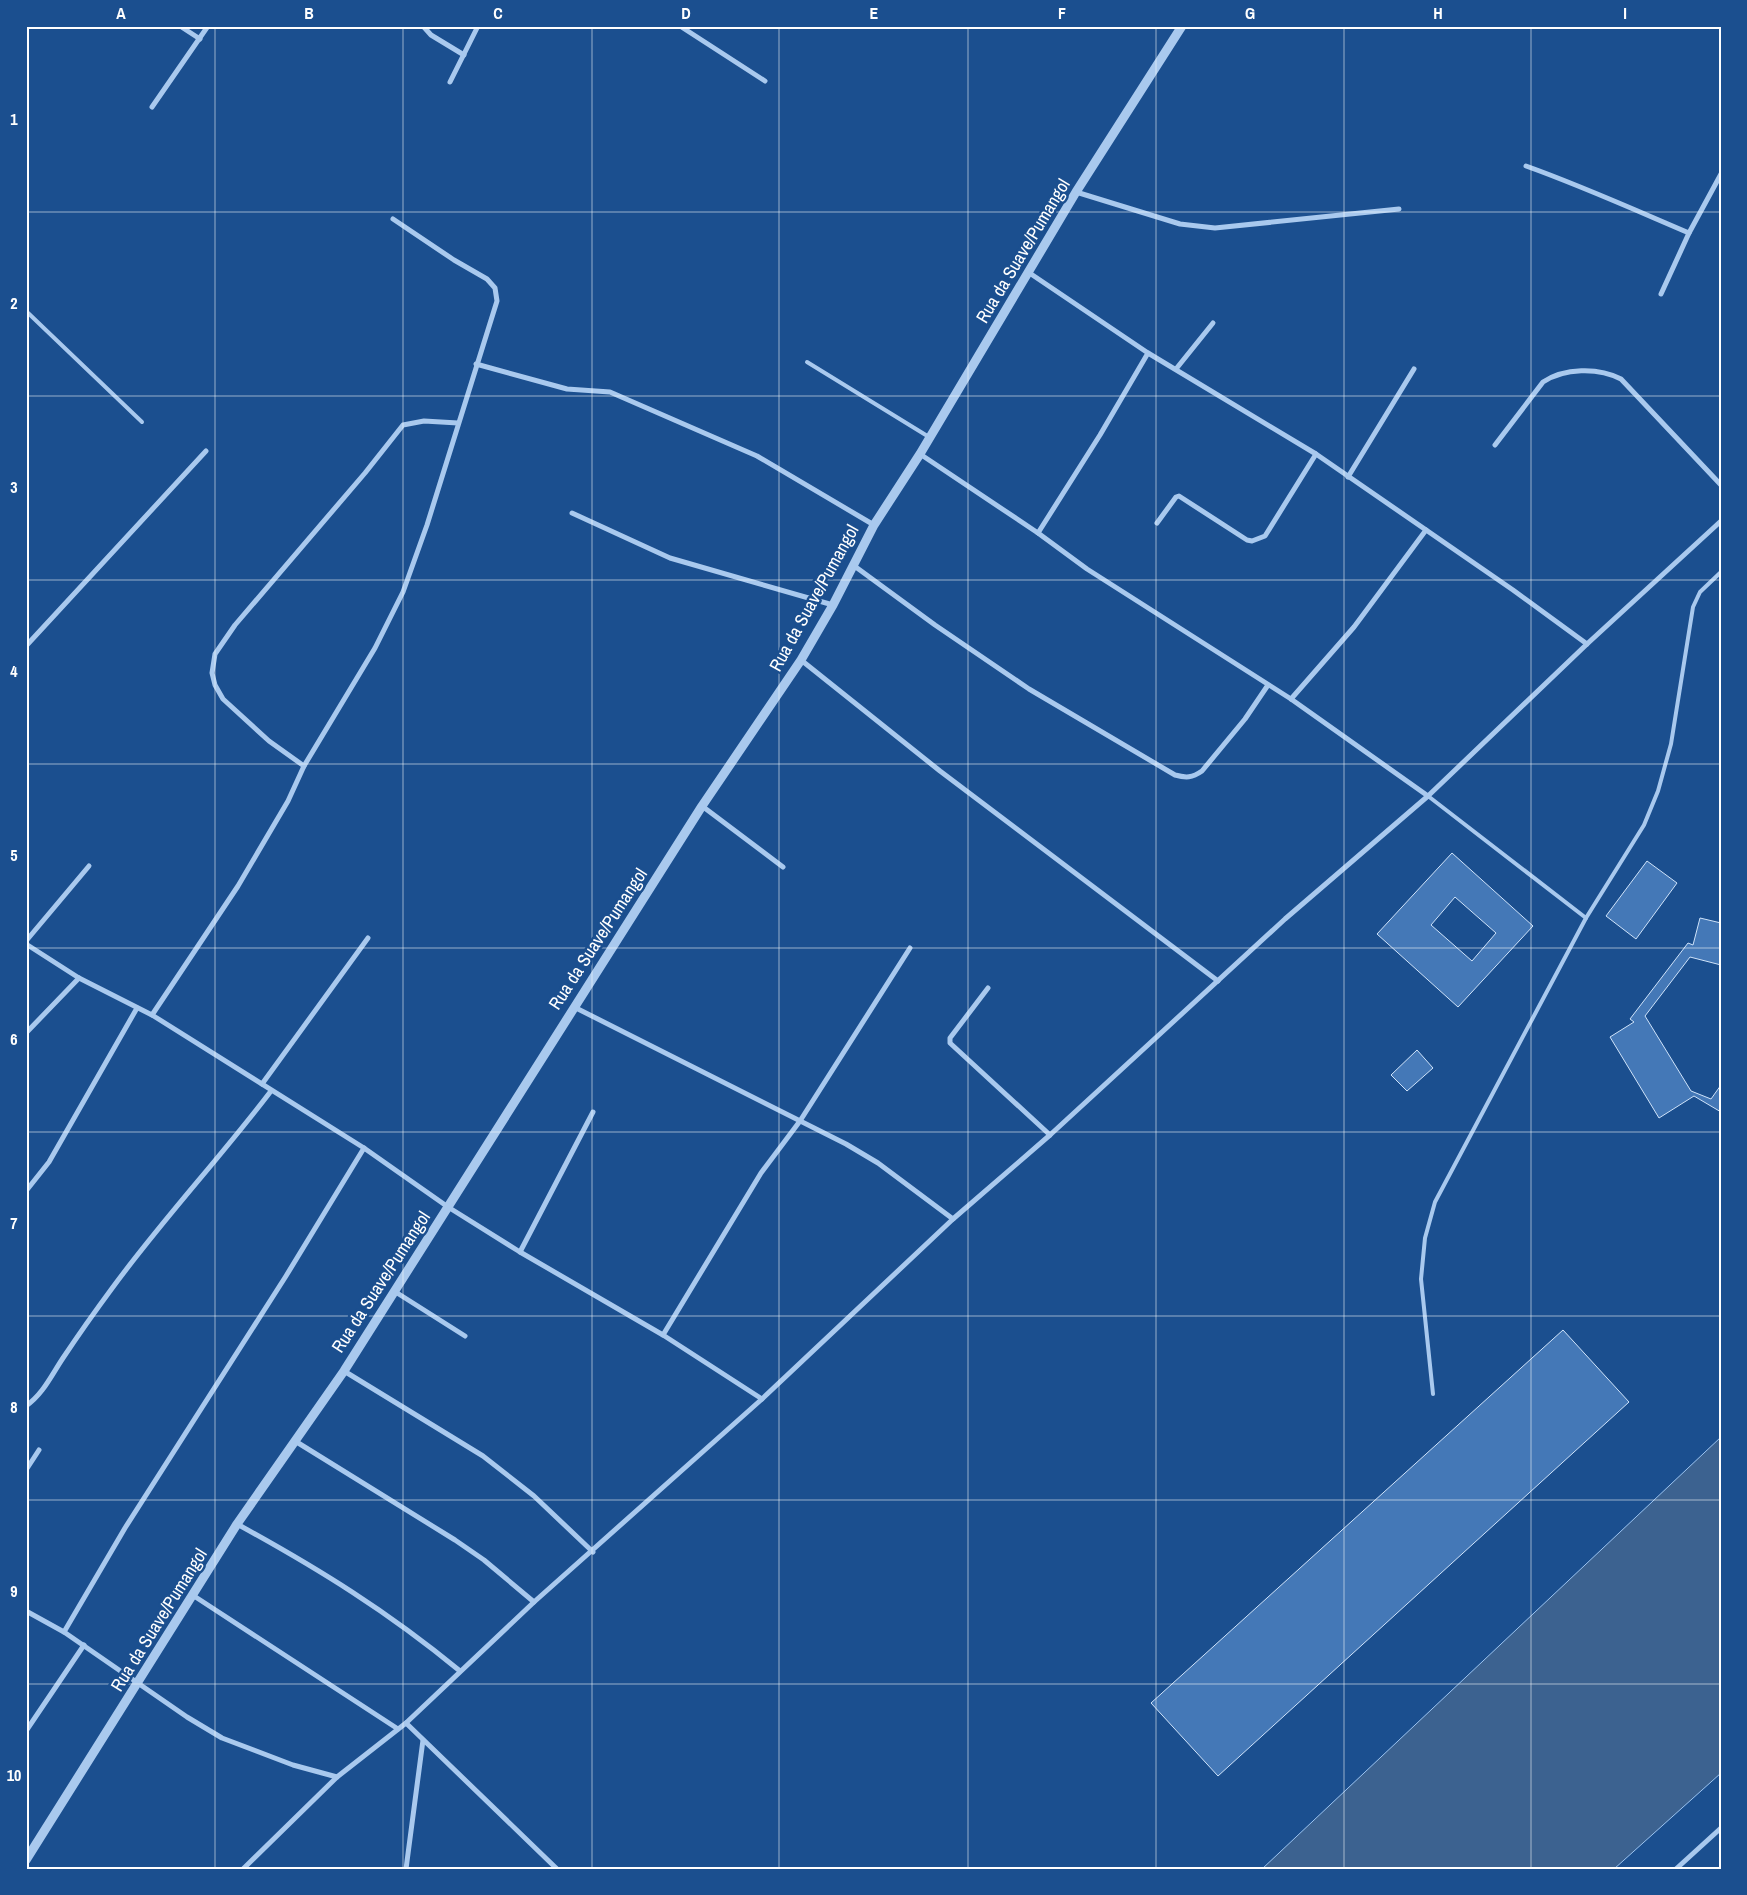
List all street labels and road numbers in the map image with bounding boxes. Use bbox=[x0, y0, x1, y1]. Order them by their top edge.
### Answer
street label: Rua da Suave/Pumangol bbox=[970, 174, 1076, 328]
street label: Rua da Suave/Pumangol bbox=[763, 520, 864, 676]
street label: Rua da Suave/Pumangol bbox=[542, 863, 653, 1014]
street label: Rua da Suave/Pumangol bbox=[325, 1206, 436, 1357]
street label: Rua da Suave/Pumangol bbox=[104, 1544, 213, 1696]

